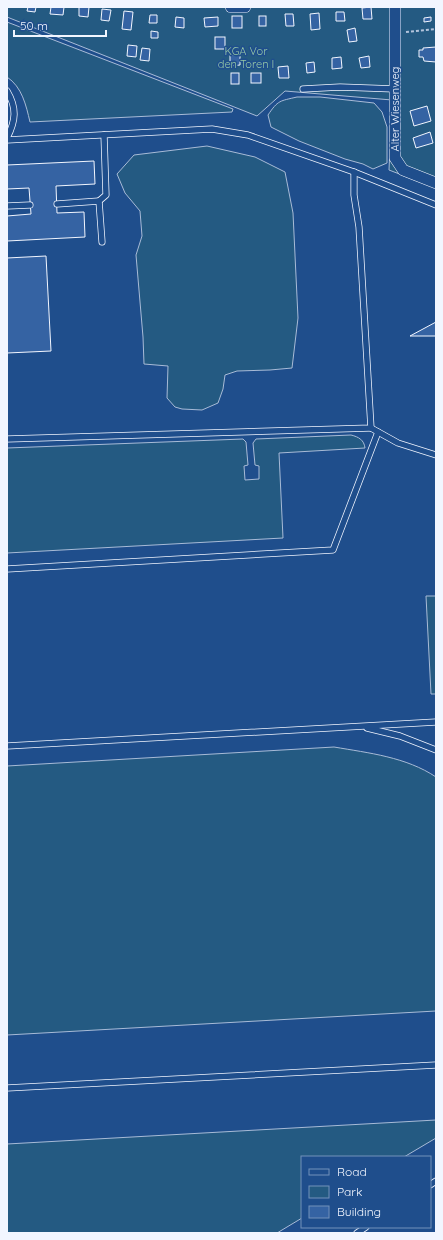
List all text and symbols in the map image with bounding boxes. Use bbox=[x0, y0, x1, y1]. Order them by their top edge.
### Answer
scale bar bbox=[14, 12, 106, 38]
text: 50 m bbox=[20, 18, 48, 33]
park label: KGA Vor den Toren I bbox=[218, 44, 274, 71]
street label: Alter Wiesenweg bbox=[388, 67, 402, 151]
legend bbox=[301, 1156, 431, 1228]
text: Road bbox=[337, 1164, 367, 1179]
text: Park bbox=[337, 1184, 362, 1199]
text: Building bbox=[337, 1204, 381, 1219]

